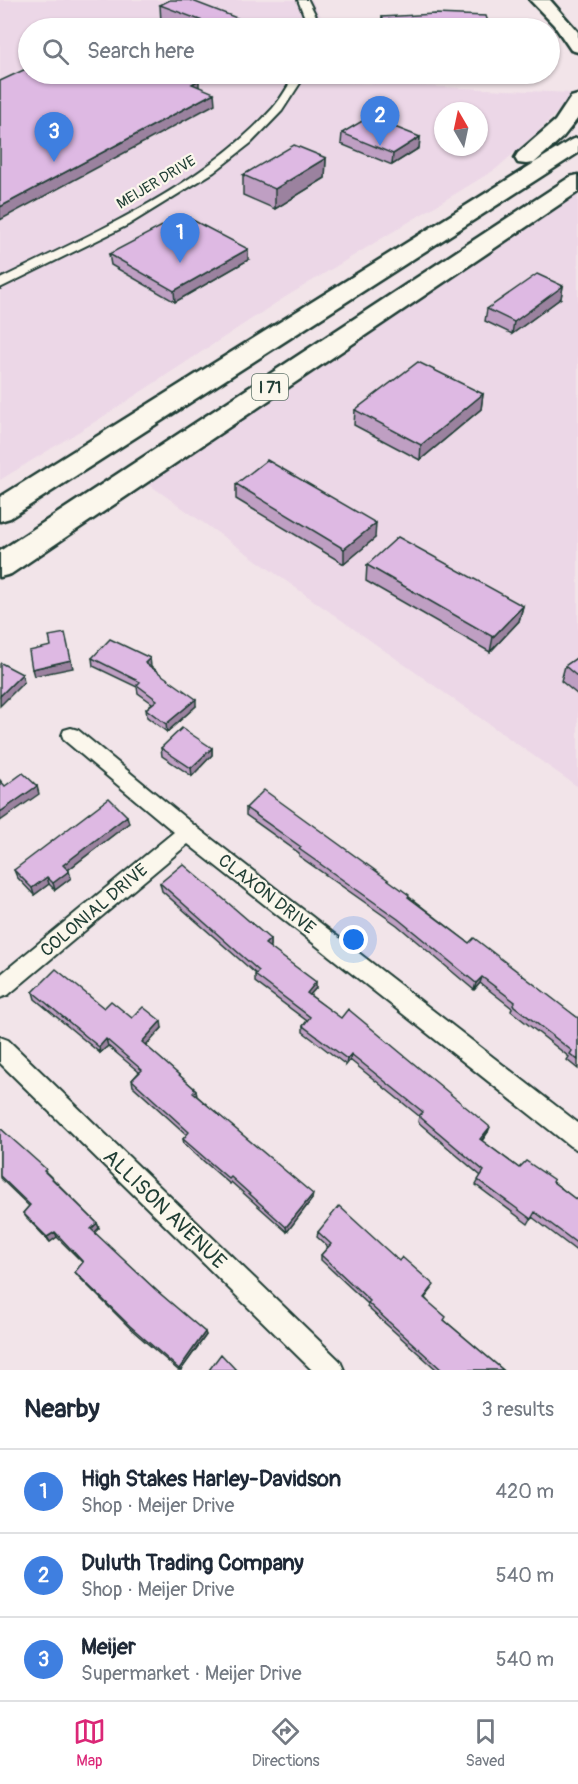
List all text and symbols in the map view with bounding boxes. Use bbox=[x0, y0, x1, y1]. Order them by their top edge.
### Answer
search box bbox=[18, 18, 560, 84]
icon: search bbox=[39, 35, 72, 68]
text: Search here bbox=[87, 37, 194, 65]
pin: 2 bbox=[360, 96, 400, 146]
north arrow bbox=[434, 102, 488, 156]
pin: 3 bbox=[34, 112, 74, 162]
street label: MEIJER DRIVE bbox=[113, 151, 199, 213]
pin: 1 bbox=[160, 214, 200, 263]
road number: I 71 bbox=[252, 374, 288, 400]
street label: CLAXON DRIVE bbox=[213, 849, 320, 940]
street label: COLONIAL DRIVE bbox=[36, 859, 153, 962]
your location bbox=[339, 925, 368, 954]
street label: ALLISON AVENUE bbox=[97, 1144, 232, 1275]
text: Nearby bbox=[24, 1393, 100, 1425]
text: 3 results bbox=[482, 1397, 554, 1422]
text: High Stakes Harley-Davidson bbox=[81, 1465, 341, 1493]
text: 1 bbox=[40, 1479, 47, 1504]
text: 420 m bbox=[495, 1479, 554, 1504]
text: Shop · Meijer Drive bbox=[81, 1493, 234, 1518]
text: Duluth Trading Company bbox=[81, 1549, 304, 1577]
text: 2 bbox=[38, 1563, 49, 1588]
text: 540 m bbox=[496, 1563, 554, 1588]
text: Shop · Meijer Drive bbox=[81, 1577, 234, 1602]
text: Meijer bbox=[81, 1633, 136, 1661]
text: 3 bbox=[38, 1647, 49, 1672]
text: 540 m bbox=[496, 1647, 554, 1672]
text: Supermarket · Meijer Drive bbox=[81, 1661, 302, 1686]
tab: Map bbox=[73, 1715, 106, 1771]
tab: Directions bbox=[252, 1715, 320, 1771]
tab: Saved bbox=[465, 1715, 505, 1771]

